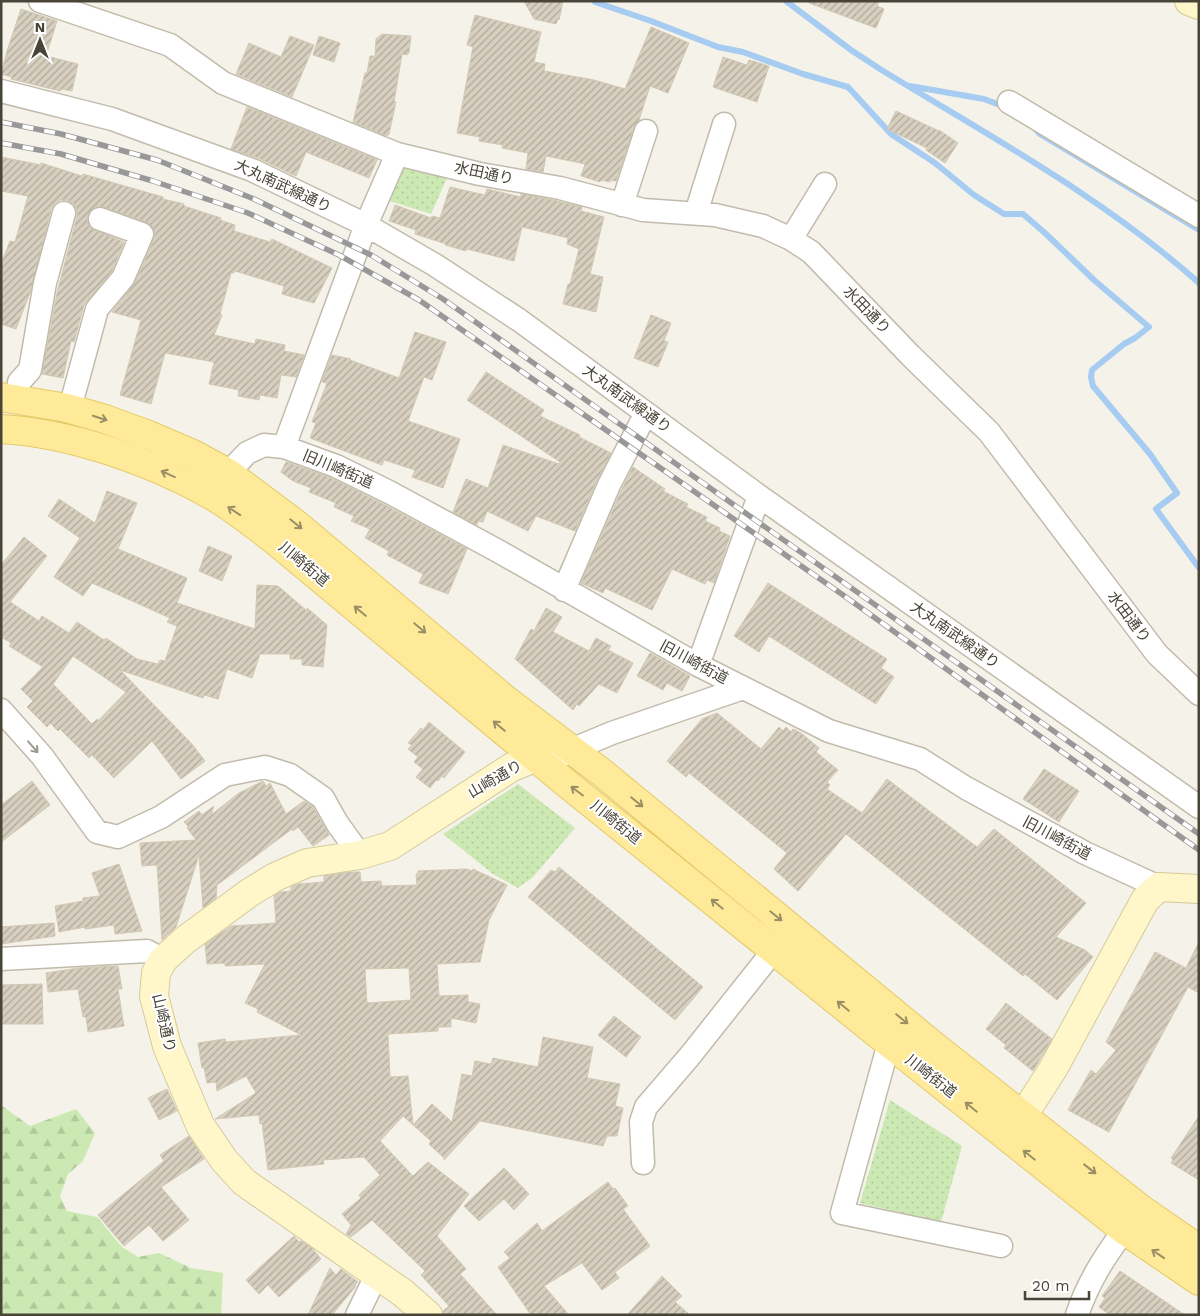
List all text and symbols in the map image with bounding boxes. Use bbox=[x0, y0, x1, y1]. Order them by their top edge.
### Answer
north arrow bbox=[15, 15, 65, 65]
text: N bbox=[35, 19, 45, 35]
street label: 大丸南武線通り bbox=[232, 156, 334, 216]
street label: 水田通り bbox=[453, 158, 515, 188]
street label: 水田通り bbox=[840, 282, 894, 338]
street label: 大丸南武線通り bbox=[579, 361, 675, 437]
one-way arrow bbox=[92, 414, 107, 423]
street label: 旧川崎街道 bbox=[300, 446, 376, 492]
one-way arrow bbox=[161, 469, 176, 478]
one-way arrow bbox=[227, 506, 241, 516]
one-way arrow bbox=[289, 518, 302, 529]
street label: 川崎街道 bbox=[275, 538, 333, 590]
street label: 水田通り bbox=[1104, 588, 1154, 646]
street label: 大丸南武線通り bbox=[907, 598, 1003, 672]
one-way arrow bbox=[354, 605, 367, 616]
one-way arrow bbox=[414, 622, 427, 634]
street label: 旧川崎街道 bbox=[657, 636, 731, 688]
one-way arrow bbox=[493, 720, 506, 731]
one-way arrow bbox=[28, 740, 39, 753]
street label: 山崎通り bbox=[465, 756, 525, 802]
one-way arrow bbox=[570, 786, 584, 796]
street label: 川崎街道 bbox=[587, 796, 645, 848]
one-way arrow bbox=[630, 796, 643, 807]
street label: 旧川崎街道 bbox=[1020, 812, 1094, 864]
one-way arrow bbox=[711, 898, 724, 909]
one-way arrow bbox=[769, 911, 782, 922]
street label: 山崎通り bbox=[148, 992, 180, 1054]
one-way arrow bbox=[837, 1001, 850, 1012]
one-way arrow bbox=[895, 1014, 908, 1025]
street label: 川崎街道 bbox=[902, 1050, 960, 1102]
one-way arrow bbox=[964, 1102, 977, 1113]
one-way arrow bbox=[1023, 1149, 1036, 1160]
one-way arrow bbox=[1083, 1163, 1096, 1174]
one-way arrow bbox=[1151, 1249, 1165, 1259]
scale bar bbox=[1025, 1268, 1089, 1300]
text: 20 m bbox=[1032, 1277, 1070, 1295]

